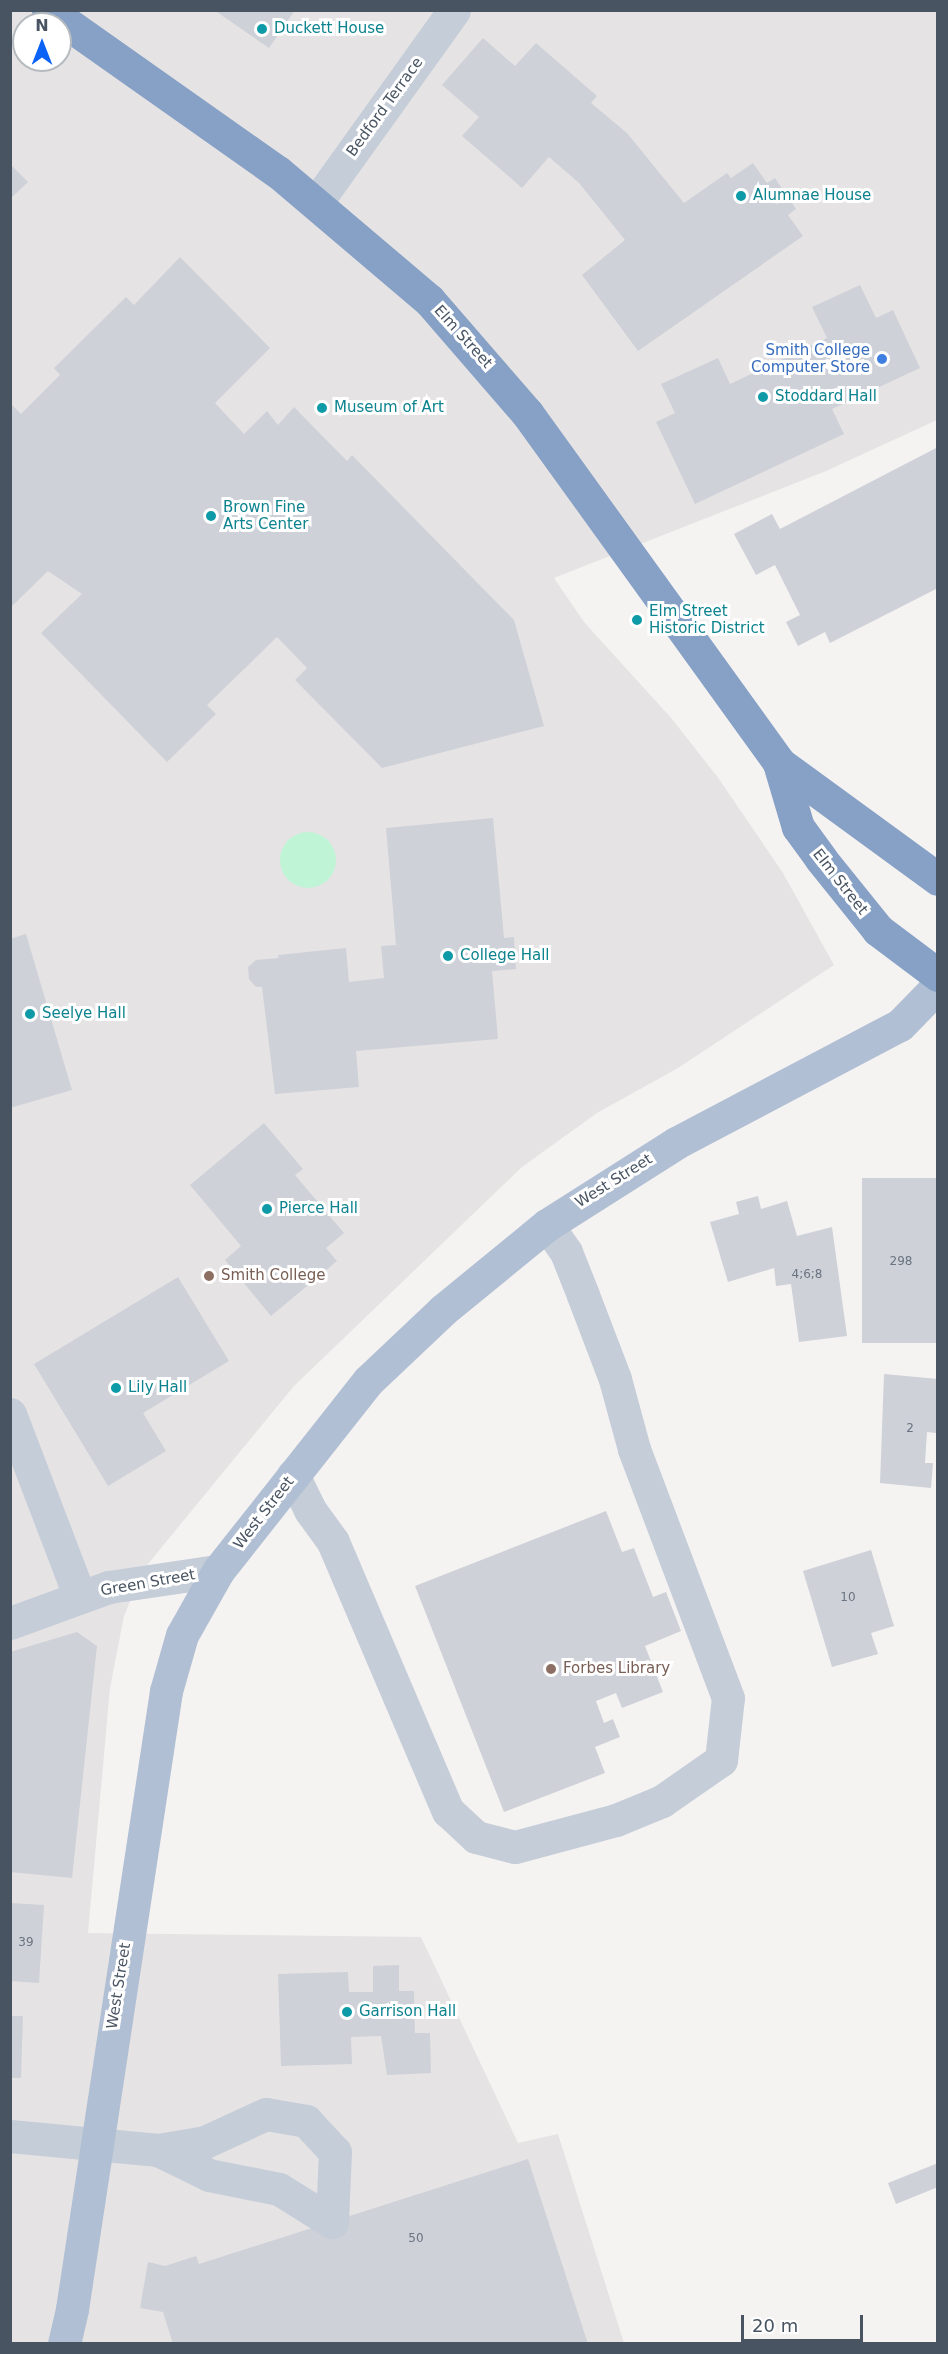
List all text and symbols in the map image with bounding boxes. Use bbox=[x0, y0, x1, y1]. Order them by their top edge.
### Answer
north arrow bbox=[12, 12, 72, 72]
text: N bbox=[35, 16, 49, 35]
place label: Duckett House bbox=[274, 20, 384, 38]
marker: Duckett House bbox=[255, 22, 269, 36]
street label: Bedford Terrace bbox=[343, 54, 427, 160]
place label: Alumnae House bbox=[753, 187, 871, 205]
marker: Alumnae House bbox=[734, 189, 748, 203]
street label: Elm Street bbox=[430, 302, 496, 372]
place label: Smith College Computer Store bbox=[751, 341, 870, 376]
marker: Smith College Computer Store bbox=[875, 352, 889, 366]
place label: Stoddard Hall bbox=[775, 388, 877, 406]
marker: Stoddard Hall bbox=[756, 390, 770, 404]
place label: Museum of Art bbox=[334, 399, 444, 417]
marker: Museum of Art bbox=[315, 401, 329, 415]
place label: Brown Fine Arts Center bbox=[223, 498, 308, 533]
marker: Brown Fine Arts Center bbox=[204, 509, 218, 523]
place label: Elm Street Historic District bbox=[649, 602, 765, 637]
marker: Elm Street Historic District bbox=[630, 613, 644, 627]
street label: Elm Street bbox=[809, 845, 871, 919]
place label: College Hall bbox=[460, 947, 550, 965]
marker: College Hall bbox=[441, 949, 455, 963]
place label: Seelye Hall bbox=[42, 1005, 126, 1023]
marker: Seelye Hall bbox=[23, 1007, 37, 1021]
street label: West Street bbox=[572, 1150, 656, 1212]
place label: Pierce Hall bbox=[279, 1200, 358, 1218]
marker: Pierce Hall bbox=[260, 1202, 274, 1216]
house number: 298 bbox=[890, 1255, 912, 1269]
place label: Smith College bbox=[221, 1267, 325, 1285]
house number: 4;6;8 bbox=[792, 1268, 822, 1282]
marker: Smith College bbox=[202, 1269, 216, 1283]
place label: Lily Hall bbox=[128, 1379, 187, 1397]
marker: Lily Hall bbox=[109, 1381, 123, 1395]
house number: 2 bbox=[906, 1422, 914, 1436]
street label: West Street bbox=[230, 1473, 298, 1553]
street label: Green Street bbox=[99, 1566, 197, 1600]
house number: 10 bbox=[840, 1591, 856, 1605]
place label: Forbes Library bbox=[563, 1660, 670, 1678]
marker: Forbes Library bbox=[544, 1662, 558, 1676]
house number: 39 bbox=[18, 1936, 34, 1950]
street label: West Street bbox=[103, 1942, 135, 2030]
place label: Garrison Hall bbox=[359, 2003, 456, 2021]
marker: Garrison Hall bbox=[340, 2005, 354, 2019]
house number: 50 bbox=[408, 2232, 424, 2246]
scale bar bbox=[744, 2303, 866, 2341]
text: 20 m bbox=[752, 2315, 798, 2336]

